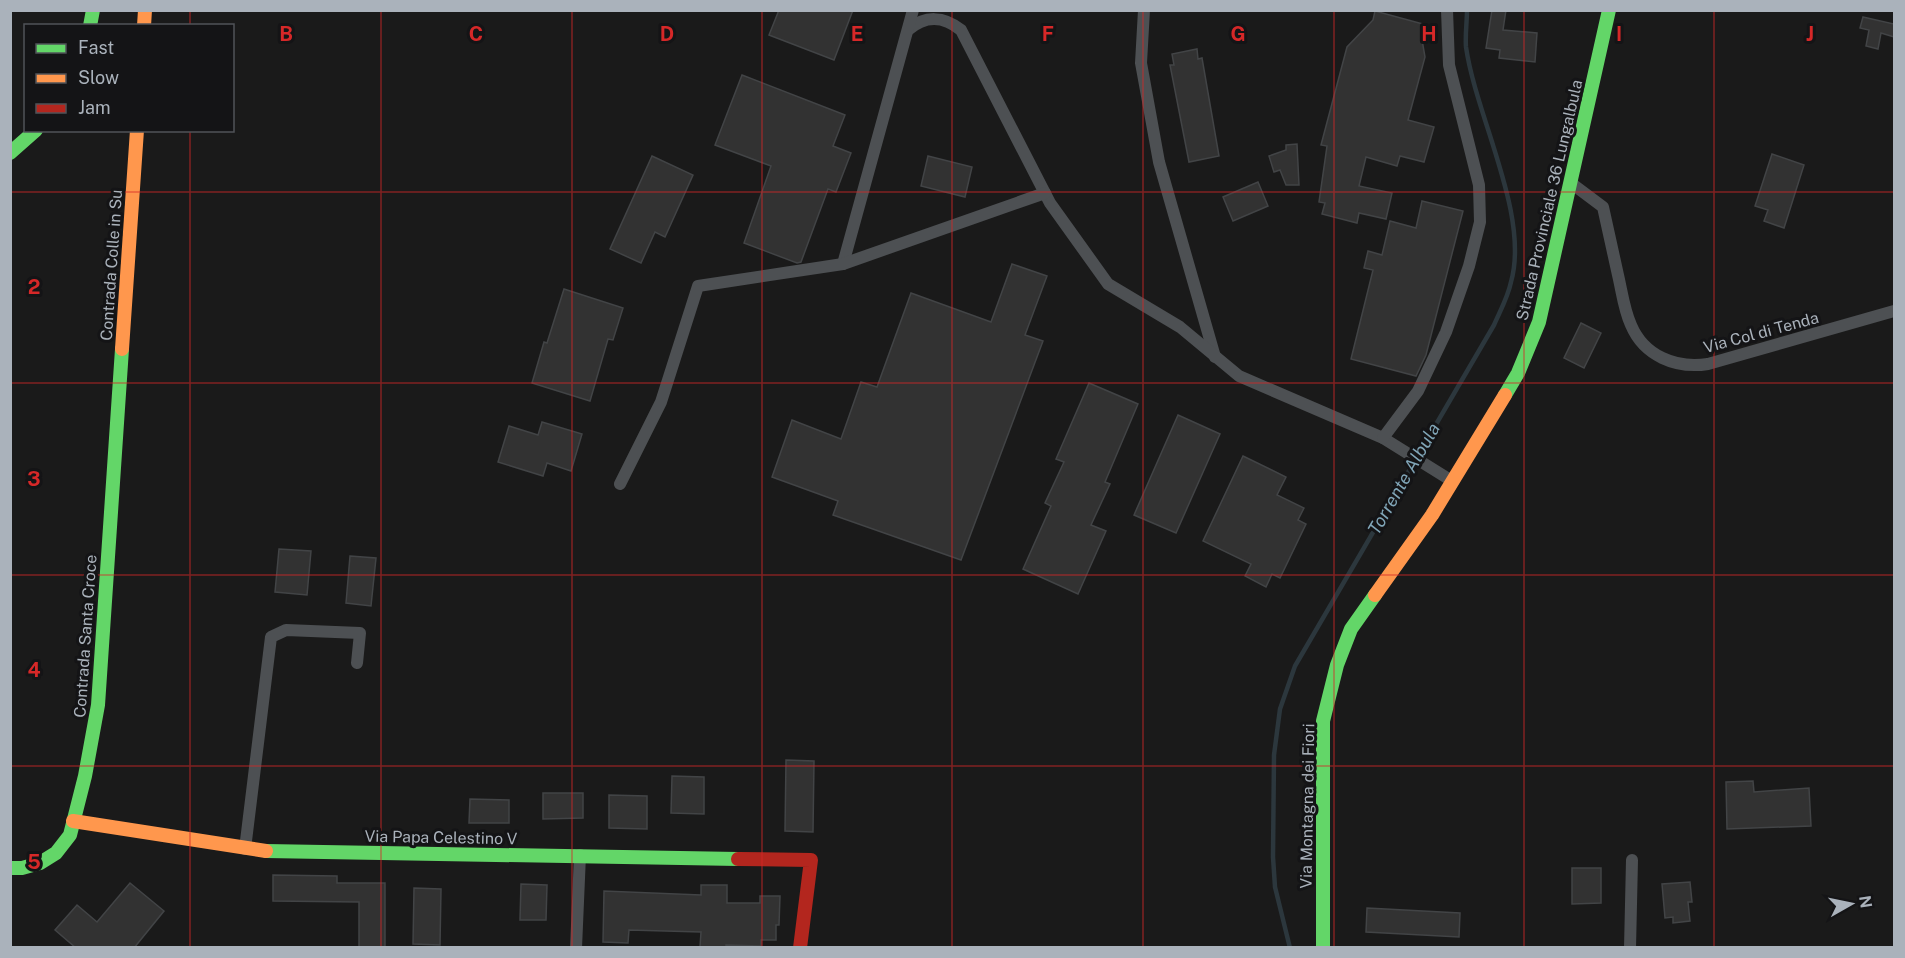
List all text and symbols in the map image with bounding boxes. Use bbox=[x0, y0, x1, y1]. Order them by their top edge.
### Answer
text: B bbox=[279, 22, 293, 46]
text: C bbox=[469, 22, 483, 46]
text: D bbox=[660, 22, 674, 46]
text: E bbox=[851, 22, 863, 46]
text: F bbox=[1042, 22, 1054, 46]
text: G bbox=[1230, 22, 1246, 46]
text: H bbox=[1421, 22, 1437, 46]
text: I bbox=[1616, 22, 1622, 46]
text: J bbox=[1806, 22, 1814, 46]
legend bbox=[24, 24, 234, 132]
text: Fast bbox=[78, 37, 114, 58]
text: Slow bbox=[78, 67, 119, 88]
street label: Strada Provinciale 36 Lungalbula bbox=[1512, 78, 1586, 322]
text: Jam bbox=[78, 97, 111, 118]
street label: Contrada Colle in Su bbox=[97, 189, 126, 341]
text: 2 bbox=[28, 275, 40, 299]
street label: Via Col di Tenda bbox=[1701, 308, 1821, 357]
water label: Torrente Albula bbox=[1363, 419, 1444, 538]
text: 3 bbox=[27, 467, 41, 491]
street label: Contrada Santa Croce bbox=[70, 554, 101, 718]
text: 4 bbox=[27, 658, 41, 682]
street label: Via Montagna dei Fiori bbox=[1297, 723, 1318, 889]
street label: Via Papa Celestino V bbox=[365, 827, 518, 848]
text: 5 bbox=[27, 850, 41, 874]
north arrow bbox=[1821, 874, 1881, 934]
text: N bbox=[1855, 894, 1876, 909]

